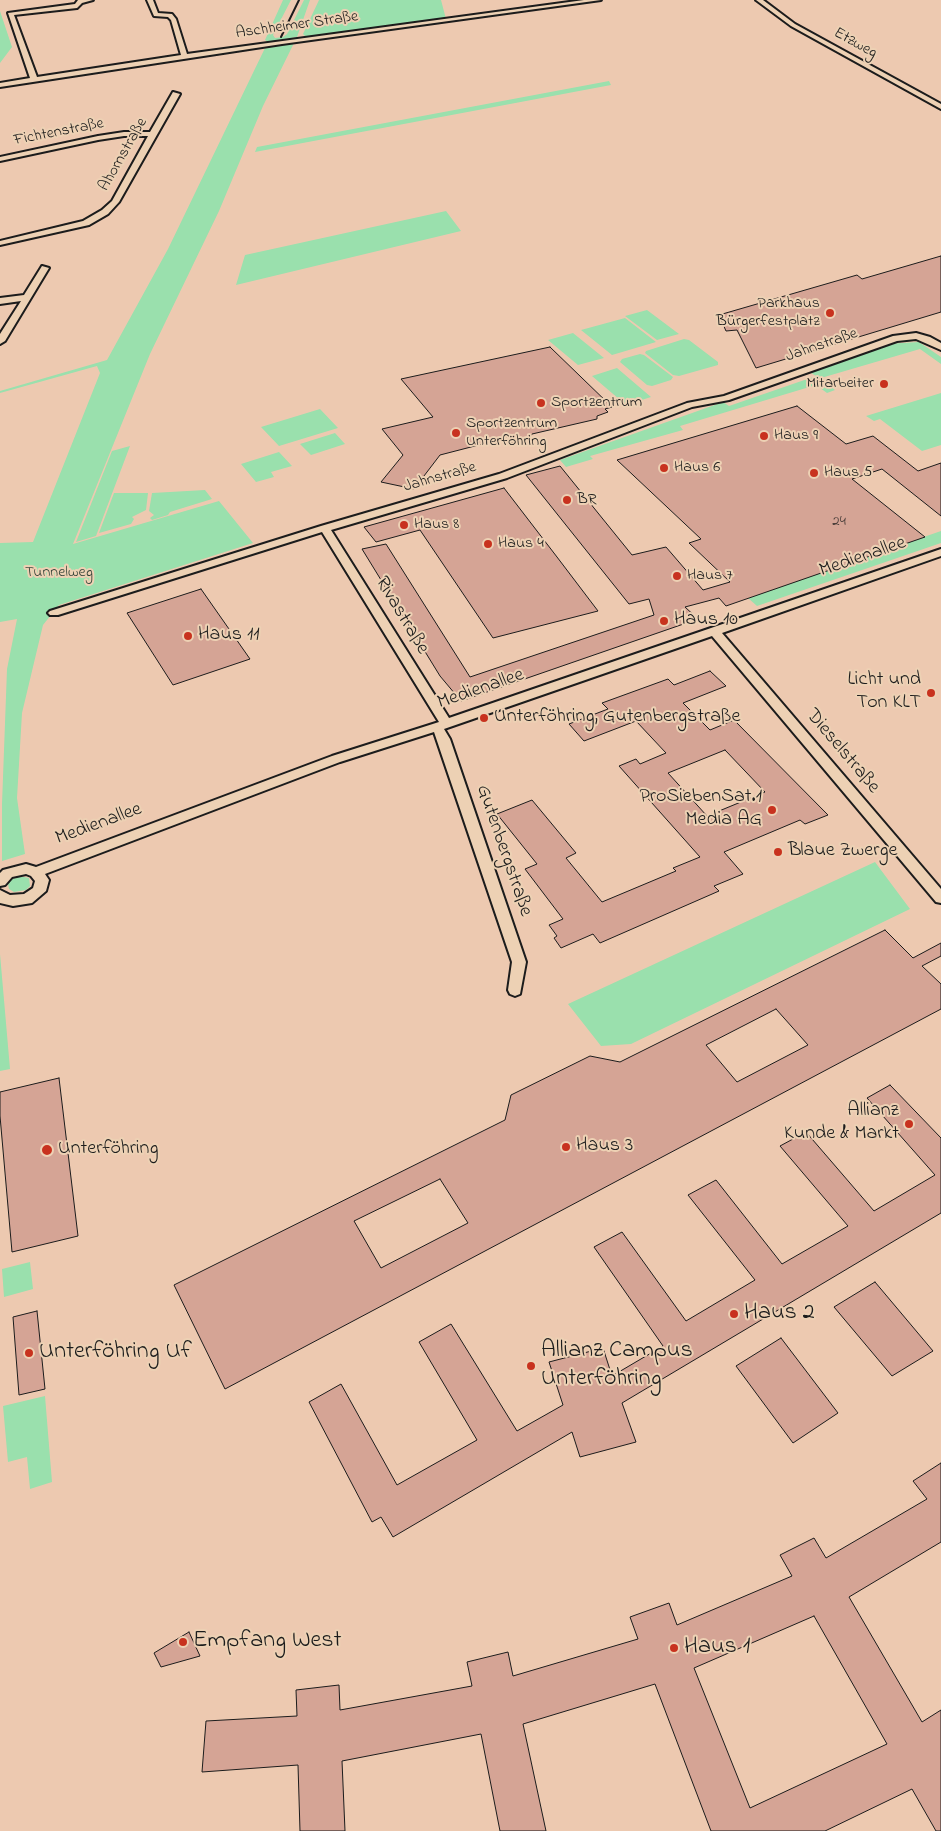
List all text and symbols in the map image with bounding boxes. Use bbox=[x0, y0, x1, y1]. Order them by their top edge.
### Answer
street label: Aschheimer Straße bbox=[234, 8, 360, 44]
street label: Etzweg bbox=[830, 24, 880, 64]
street label: Fichtenstraße bbox=[12, 115, 106, 151]
street label: Ahornstraße bbox=[95, 115, 153, 195]
place label: Parkhaus Bürgerfestplatz bbox=[716, 294, 820, 332]
marker: Parkhaus Bürgerfestplatz bbox=[824, 307, 836, 319]
street label: Jahnstraße bbox=[784, 325, 860, 367]
place label: Mitarbeiter bbox=[806, 374, 874, 394]
marker: Mitarbeiter bbox=[878, 378, 890, 390]
place label: Sportzentrum bbox=[551, 393, 642, 413]
marker: Sportzentrum bbox=[535, 397, 547, 409]
place label: Sportzentrum Unterföhring bbox=[466, 414, 557, 452]
place label: Haus 9 bbox=[774, 426, 818, 446]
marker: Sportzentrum Unterföhring bbox=[450, 427, 462, 439]
marker: Haus 9 bbox=[758, 430, 770, 442]
street label: Jahnstraße bbox=[402, 458, 478, 498]
place label: Haus 6 bbox=[674, 458, 720, 478]
marker: Haus 6 bbox=[658, 462, 670, 474]
place label: Haus 5 bbox=[824, 463, 872, 483]
marker: Haus 5 bbox=[808, 467, 820, 479]
place label: BR bbox=[577, 490, 597, 510]
marker: BR bbox=[561, 494, 573, 506]
house number: 24 bbox=[832, 514, 846, 532]
place label: Haus 8 bbox=[414, 515, 459, 535]
marker: Haus 8 bbox=[398, 519, 410, 531]
street label: Medienallee bbox=[816, 532, 910, 584]
place label: Haus 4 bbox=[498, 534, 544, 554]
marker: Haus 4 bbox=[482, 538, 494, 550]
park label: Tunnelweg bbox=[25, 563, 93, 583]
place label: Haus 7 bbox=[687, 566, 733, 586]
marker: Haus 7 bbox=[671, 570, 683, 582]
street label: Rivastraße bbox=[368, 573, 434, 659]
place label: Haus 10 bbox=[674, 609, 738, 633]
marker: Haus 10 bbox=[658, 615, 670, 627]
place label: Haus 11 bbox=[198, 624, 260, 648]
marker: Haus 11 bbox=[182, 630, 194, 642]
street label: Medienallee bbox=[434, 664, 528, 716]
place label: Licht und Ton KLT bbox=[847, 669, 921, 716]
marker: Licht und Ton KLT bbox=[925, 687, 937, 699]
street label: Dieselstraße bbox=[800, 705, 884, 799]
place label: Unterföhring, Gutenbergstraße bbox=[494, 706, 740, 730]
marker: Unterföhring, Gutenbergstraße bbox=[478, 712, 490, 724]
street label: Gutenbergstraße bbox=[469, 782, 537, 920]
place label: ProSiebenSat.1 Media AG bbox=[639, 786, 762, 833]
street label: Medienallee bbox=[53, 798, 145, 852]
marker: ProSiebenSat.1 Media AG bbox=[766, 804, 778, 816]
place label: Blaue Zwerge bbox=[788, 840, 897, 864]
marker: Blaue Zwerge bbox=[772, 846, 784, 858]
place label: Allianz Kunde & Markt bbox=[784, 1100, 899, 1147]
marker: Allianz Kunde & Markt bbox=[903, 1118, 915, 1130]
place label: Haus 3 bbox=[576, 1135, 633, 1159]
place label: Unterföhring bbox=[58, 1138, 158, 1162]
marker: Haus 3 bbox=[560, 1141, 572, 1153]
marker: Unterföhring bbox=[40, 1143, 54, 1157]
place label: Haus 2 bbox=[744, 1300, 815, 1328]
marker: Haus 2 bbox=[728, 1308, 740, 1320]
place label: Allianz Campus Unterföhring bbox=[541, 1338, 693, 1394]
place label: Unterföhring Uf bbox=[39, 1339, 192, 1367]
marker: Unterföhring Uf bbox=[23, 1347, 35, 1359]
marker: Allianz Campus Unterföhring bbox=[525, 1360, 537, 1372]
place label: Empfang West bbox=[193, 1628, 342, 1656]
place label: Haus 1 bbox=[684, 1634, 750, 1662]
marker: Empfang West bbox=[177, 1636, 189, 1648]
marker: Haus 1 bbox=[668, 1642, 680, 1654]

